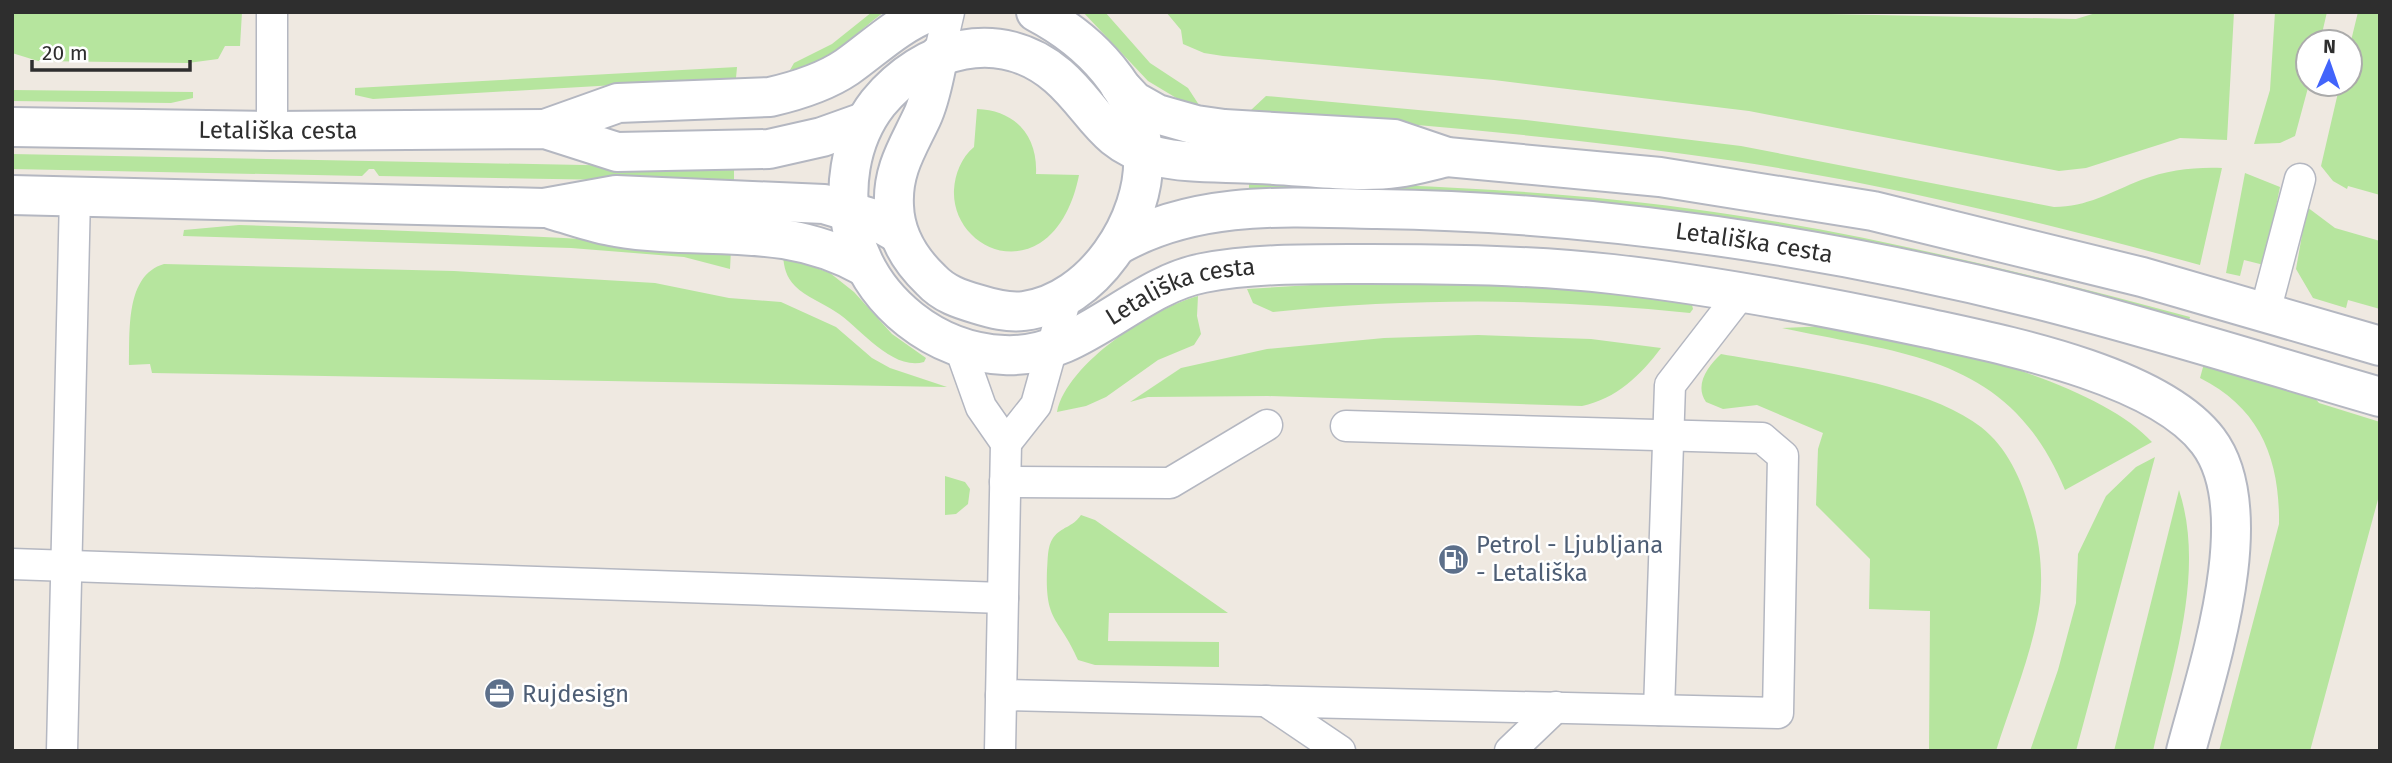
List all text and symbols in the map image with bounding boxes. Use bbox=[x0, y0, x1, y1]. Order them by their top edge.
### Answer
scale bar bbox=[32, 28, 189, 72]
north arrow bbox=[2294, 28, 2364, 98]
text: N bbox=[2323, 35, 2336, 58]
text: 20 m bbox=[42, 40, 88, 66]
street label: Letališka cesta bbox=[198, 116, 358, 145]
street label: Letališka cesta bbox=[1674, 217, 1835, 269]
street label: Letališka cesta bbox=[1100, 252, 1256, 331]
place label: Petrol - Ljubljana - Letališka bbox=[1476, 531, 1663, 587]
fuel station icon: Petrol - Ljubljana - Letališka bbox=[1436, 542, 1470, 576]
office icon: Rujdesign bbox=[482, 677, 516, 711]
place label: Rujdesign bbox=[522, 680, 629, 708]

